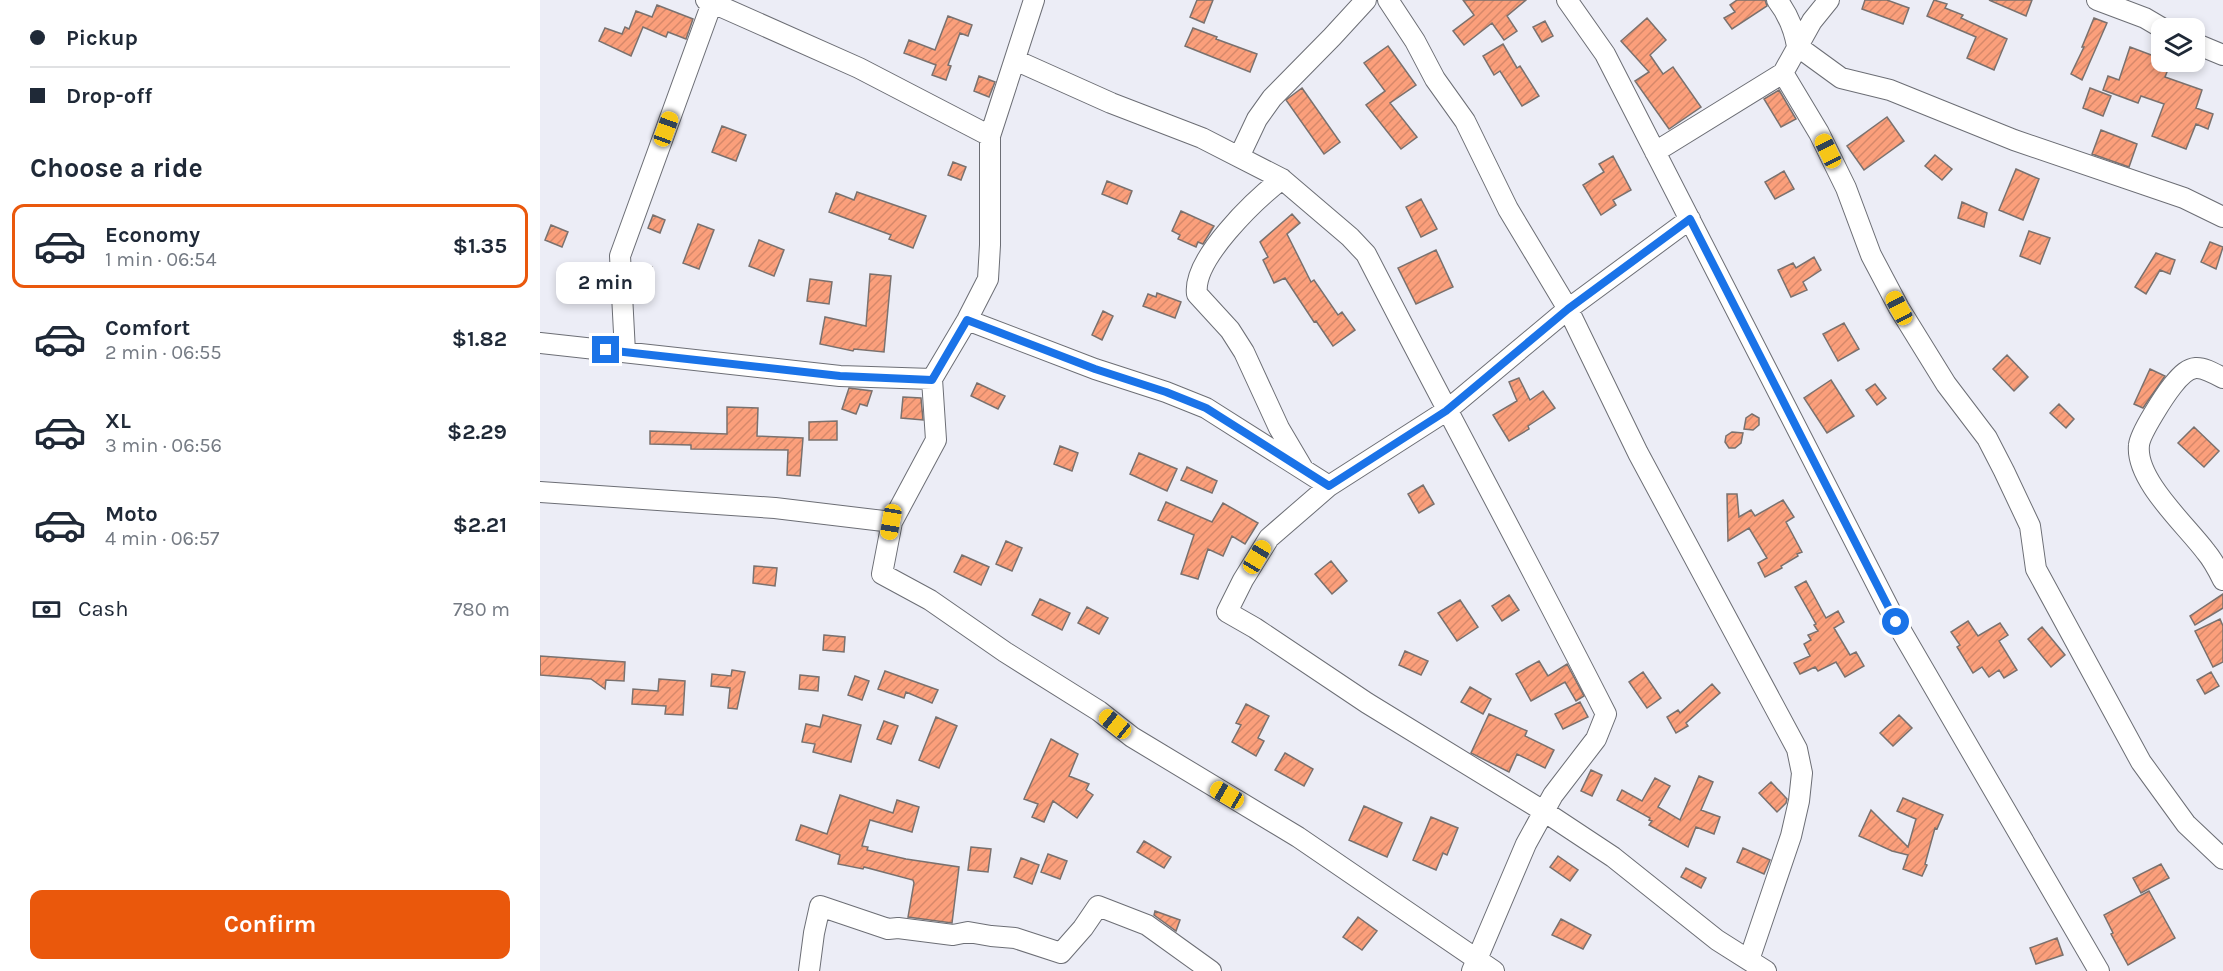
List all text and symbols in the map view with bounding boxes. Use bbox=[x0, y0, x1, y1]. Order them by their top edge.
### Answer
map controls bbox=[2151, 18, 2205, 72]
button: layers bbox=[2151, 18, 2205, 72]
text: Pickup bbox=[66, 25, 138, 51]
text: Drop-off bbox=[66, 83, 152, 109]
car bbox=[651, 109, 681, 149]
car bbox=[1812, 131, 1844, 171]
text: Choose a ride bbox=[30, 152, 203, 184]
icon: car bbox=[33, 219, 87, 273]
text: Economy bbox=[105, 222, 200, 248]
text: $1.35 bbox=[453, 233, 507, 259]
text: 1 min · 06:54 bbox=[105, 248, 217, 271]
callout: 2 min bbox=[556, 263, 656, 305]
text: 2 min bbox=[578, 271, 633, 294]
car bbox=[1883, 288, 1915, 328]
icon: car bbox=[33, 312, 87, 366]
text: Comfort bbox=[105, 315, 190, 341]
text: $1.82 bbox=[452, 326, 507, 352]
route end bbox=[592, 336, 619, 363]
text: 2 min · 06:55 bbox=[105, 341, 222, 364]
icon: car bbox=[33, 405, 87, 459]
text: XL bbox=[105, 408, 131, 434]
text: $2.29 bbox=[447, 419, 507, 445]
text: 3 min · 06:56 bbox=[105, 434, 222, 457]
icon: car bbox=[33, 498, 87, 552]
text: Moto bbox=[105, 501, 158, 527]
car bbox=[879, 503, 903, 541]
text: $2.21 bbox=[453, 512, 507, 538]
text: 4 min · 06:57 bbox=[105, 527, 219, 550]
car bbox=[1240, 537, 1274, 577]
icon: cash bbox=[30, 593, 63, 626]
text: Cash bbox=[78, 596, 128, 622]
text: 780 m bbox=[453, 598, 510, 621]
route start bbox=[1882, 608, 1909, 635]
car bbox=[1095, 706, 1135, 742]
car bbox=[1207, 778, 1247, 812]
button: Confirm bbox=[30, 890, 510, 959]

